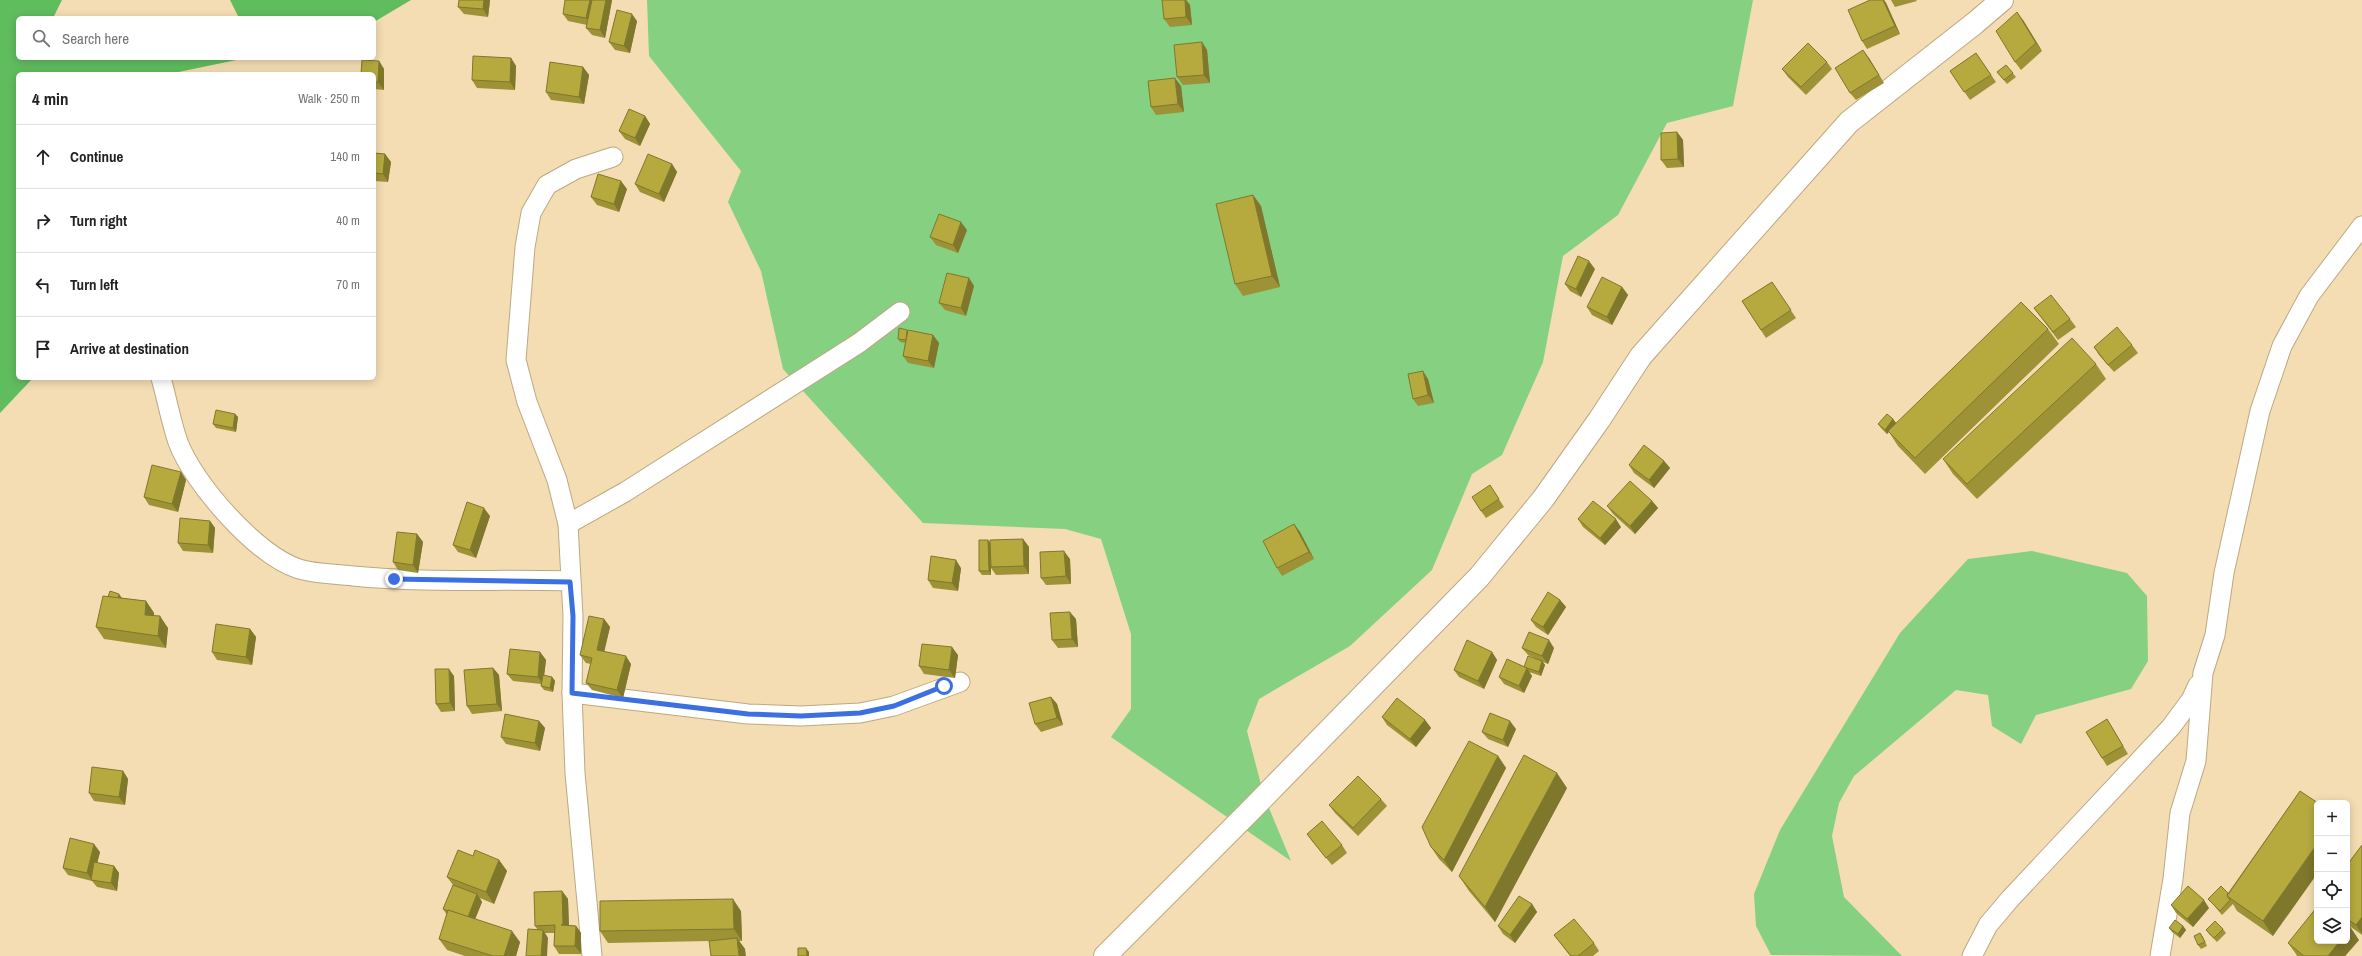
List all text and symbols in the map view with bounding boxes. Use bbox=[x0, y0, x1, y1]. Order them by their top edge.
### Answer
search box bbox=[16, 16, 376, 60]
icon: search bbox=[30, 27, 52, 49]
text: Search here bbox=[62, 28, 129, 49]
text: 4 min bbox=[32, 87, 68, 110]
text: Walk · 250 m bbox=[298, 90, 360, 107]
icon: ahead bbox=[32, 146, 54, 168]
text: Continue bbox=[70, 146, 123, 167]
text: 140 m bbox=[330, 148, 360, 165]
icon: right bbox=[32, 210, 54, 232]
text: Turn right bbox=[70, 210, 127, 231]
text: 40 m bbox=[336, 212, 360, 229]
icon: left bbox=[32, 274, 54, 296]
text: Turn left bbox=[70, 274, 118, 295]
text: 70 m bbox=[336, 276, 360, 293]
icon: arrive bbox=[32, 338, 54, 360]
text: Arrive at destination bbox=[70, 338, 189, 359]
route end bbox=[385, 570, 403, 588]
route start bbox=[935, 677, 953, 695]
map controls bbox=[2314, 800, 2350, 944]
button: + bbox=[2314, 800, 2350, 836]
button: − bbox=[2314, 836, 2350, 872]
button: locate bbox=[2314, 872, 2350, 908]
button: layers bbox=[2314, 908, 2350, 944]

